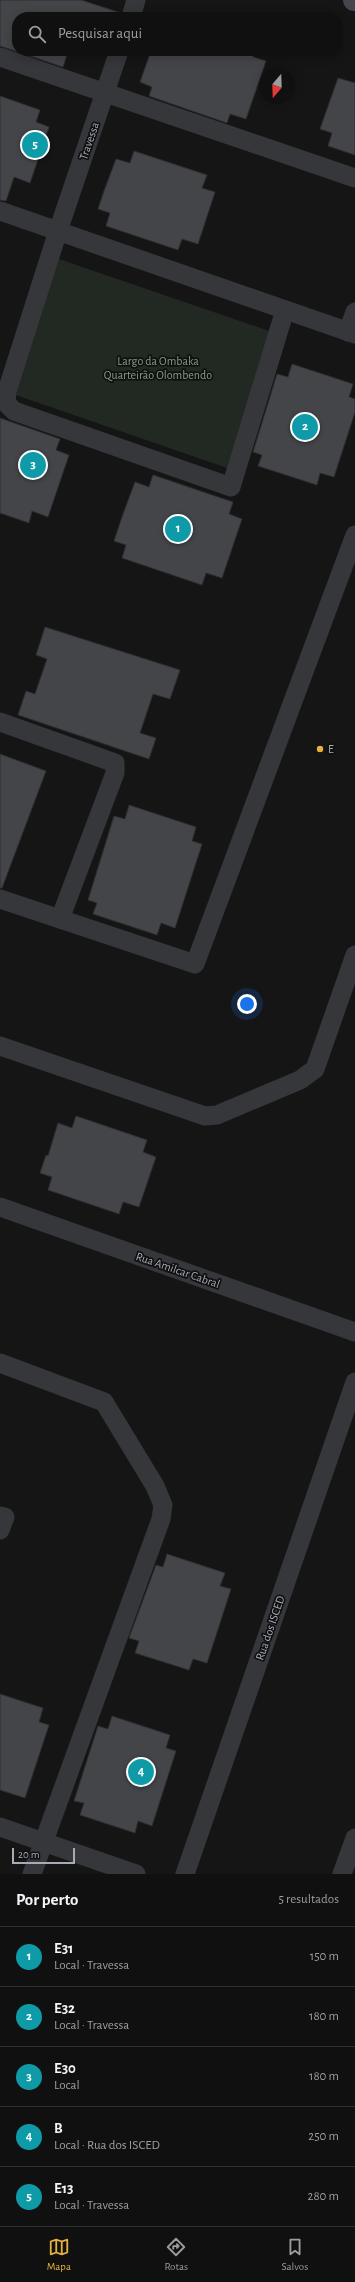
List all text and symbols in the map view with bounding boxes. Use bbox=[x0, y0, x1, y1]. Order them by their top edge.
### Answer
search box bbox=[12, 12, 343, 56]
icon: search bbox=[26, 23, 48, 45]
text: Pesquisar aqui bbox=[58, 26, 142, 41]
north arrow bbox=[259, 68, 295, 104]
street label: Travessa bbox=[77, 120, 101, 161]
pin: 5 bbox=[22, 130, 48, 160]
park label: Largo da Ombaka Quarteirão Olombendo bbox=[104, 355, 212, 382]
pin: 2 bbox=[292, 412, 318, 442]
pin: 3 bbox=[20, 450, 46, 480]
pin: 1 bbox=[165, 514, 191, 544]
place label: E bbox=[328, 743, 334, 755]
marker: E bbox=[315, 744, 325, 754]
your location bbox=[237, 994, 257, 1014]
street label: Rua Amilcar Cabral bbox=[134, 1250, 222, 1290]
street label: Rua dos ISCED bbox=[253, 1594, 287, 1662]
pin: 4 bbox=[128, 1757, 154, 1787]
scale bar bbox=[12, 1846, 75, 1865]
text: 20 m bbox=[18, 1849, 39, 1860]
text: Por perto bbox=[16, 1891, 79, 1908]
text: 5 resultados bbox=[279, 1893, 339, 1906]
text: E31 bbox=[54, 1941, 74, 1956]
text: 1 bbox=[27, 1950, 31, 1963]
text: 150 m bbox=[310, 1950, 339, 1963]
text: Local · Travessa bbox=[54, 1959, 129, 1972]
text: E32 bbox=[54, 2001, 75, 2016]
text: 2 bbox=[26, 2010, 32, 2023]
text: 180 m bbox=[309, 2010, 339, 2023]
text: Local · Travessa bbox=[54, 2019, 129, 2032]
text: E30 bbox=[54, 2061, 76, 2076]
text: 3 bbox=[26, 2070, 32, 2083]
text: 180 m bbox=[309, 2070, 339, 2083]
text: Local bbox=[54, 2079, 80, 2092]
text: B bbox=[54, 2121, 63, 2136]
text: 4 bbox=[26, 2130, 32, 2143]
text: 250 m bbox=[308, 2130, 339, 2143]
text: Local · Rua dos ISCED bbox=[54, 2139, 160, 2152]
text: E13 bbox=[54, 2181, 74, 2196]
text: 5 bbox=[26, 2190, 32, 2203]
text: 280 m bbox=[308, 2190, 339, 2203]
text: Local · Travessa bbox=[54, 2199, 129, 2212]
tab: Mapa bbox=[47, 2236, 71, 2273]
tab: Rotas bbox=[164, 2236, 188, 2273]
tab: Salvos bbox=[282, 2236, 308, 2273]

